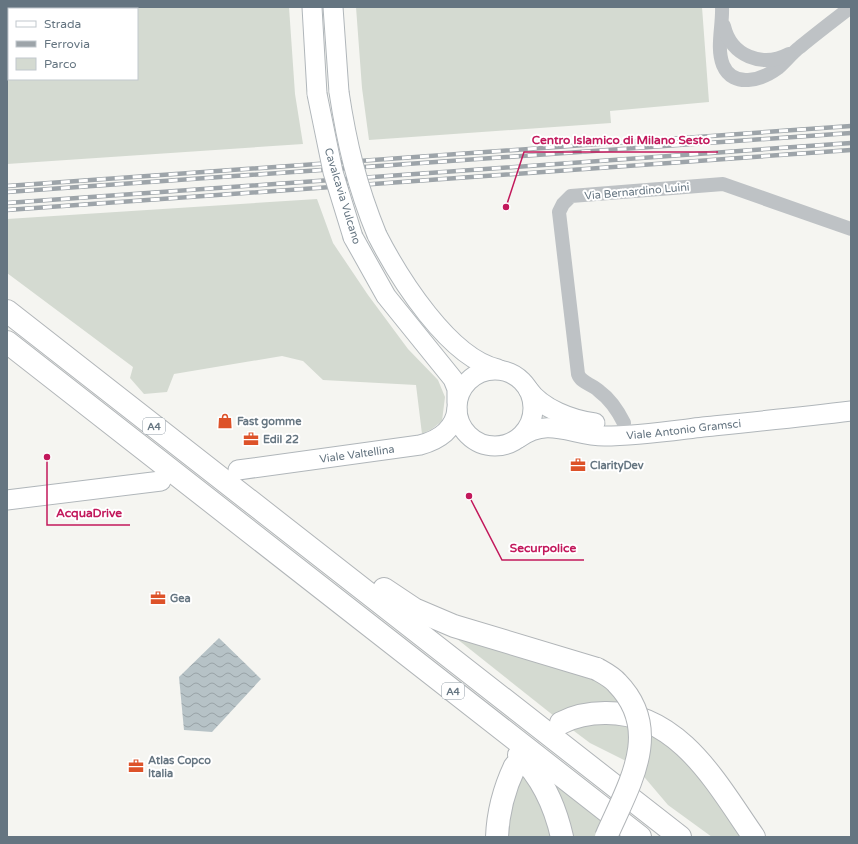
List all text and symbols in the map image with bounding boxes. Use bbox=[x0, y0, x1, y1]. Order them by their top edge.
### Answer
legend bbox=[8, 8, 138, 80]
text: Strada bbox=[44, 17, 81, 31]
text: Ferrovia bbox=[44, 37, 90, 51]
text: Parco bbox=[44, 57, 77, 71]
callout: Centro Islamico di Milano Sesto bbox=[524, 128, 718, 152]
text: Centro Islamico di Milano Sesto bbox=[532, 133, 710, 147]
street label: Cavalcavia Vulcano bbox=[322, 146, 363, 246]
street label: Via Bernardino Luini bbox=[584, 180, 690, 203]
shop icon: Fast gomme bbox=[216, 412, 234, 430]
place label: Fast gomme bbox=[237, 415, 302, 429]
street label: Viale Antonio Gramsci bbox=[626, 417, 742, 442]
road number: A4 bbox=[143, 418, 165, 434]
office icon: Edil 22 bbox=[242, 430, 260, 448]
place label: Edil 22 bbox=[263, 433, 299, 446]
street label: Viale Valtellina bbox=[319, 443, 395, 466]
office icon: ClarityDev bbox=[569, 456, 587, 474]
place label: ClarityDev bbox=[590, 459, 644, 473]
callout: AcquaDrive bbox=[47, 501, 130, 525]
text: AcquaDrive bbox=[56, 506, 122, 521]
callout: Securpolice bbox=[502, 536, 584, 560]
text: Securpolice bbox=[510, 541, 576, 556]
office icon: Gea bbox=[149, 589, 167, 607]
place label: Gea bbox=[170, 592, 191, 605]
road number: A4 bbox=[442, 683, 464, 699]
place label: Atlas Copco Italia bbox=[148, 754, 211, 780]
office icon: Atlas Copco Italia bbox=[127, 757, 145, 775]

